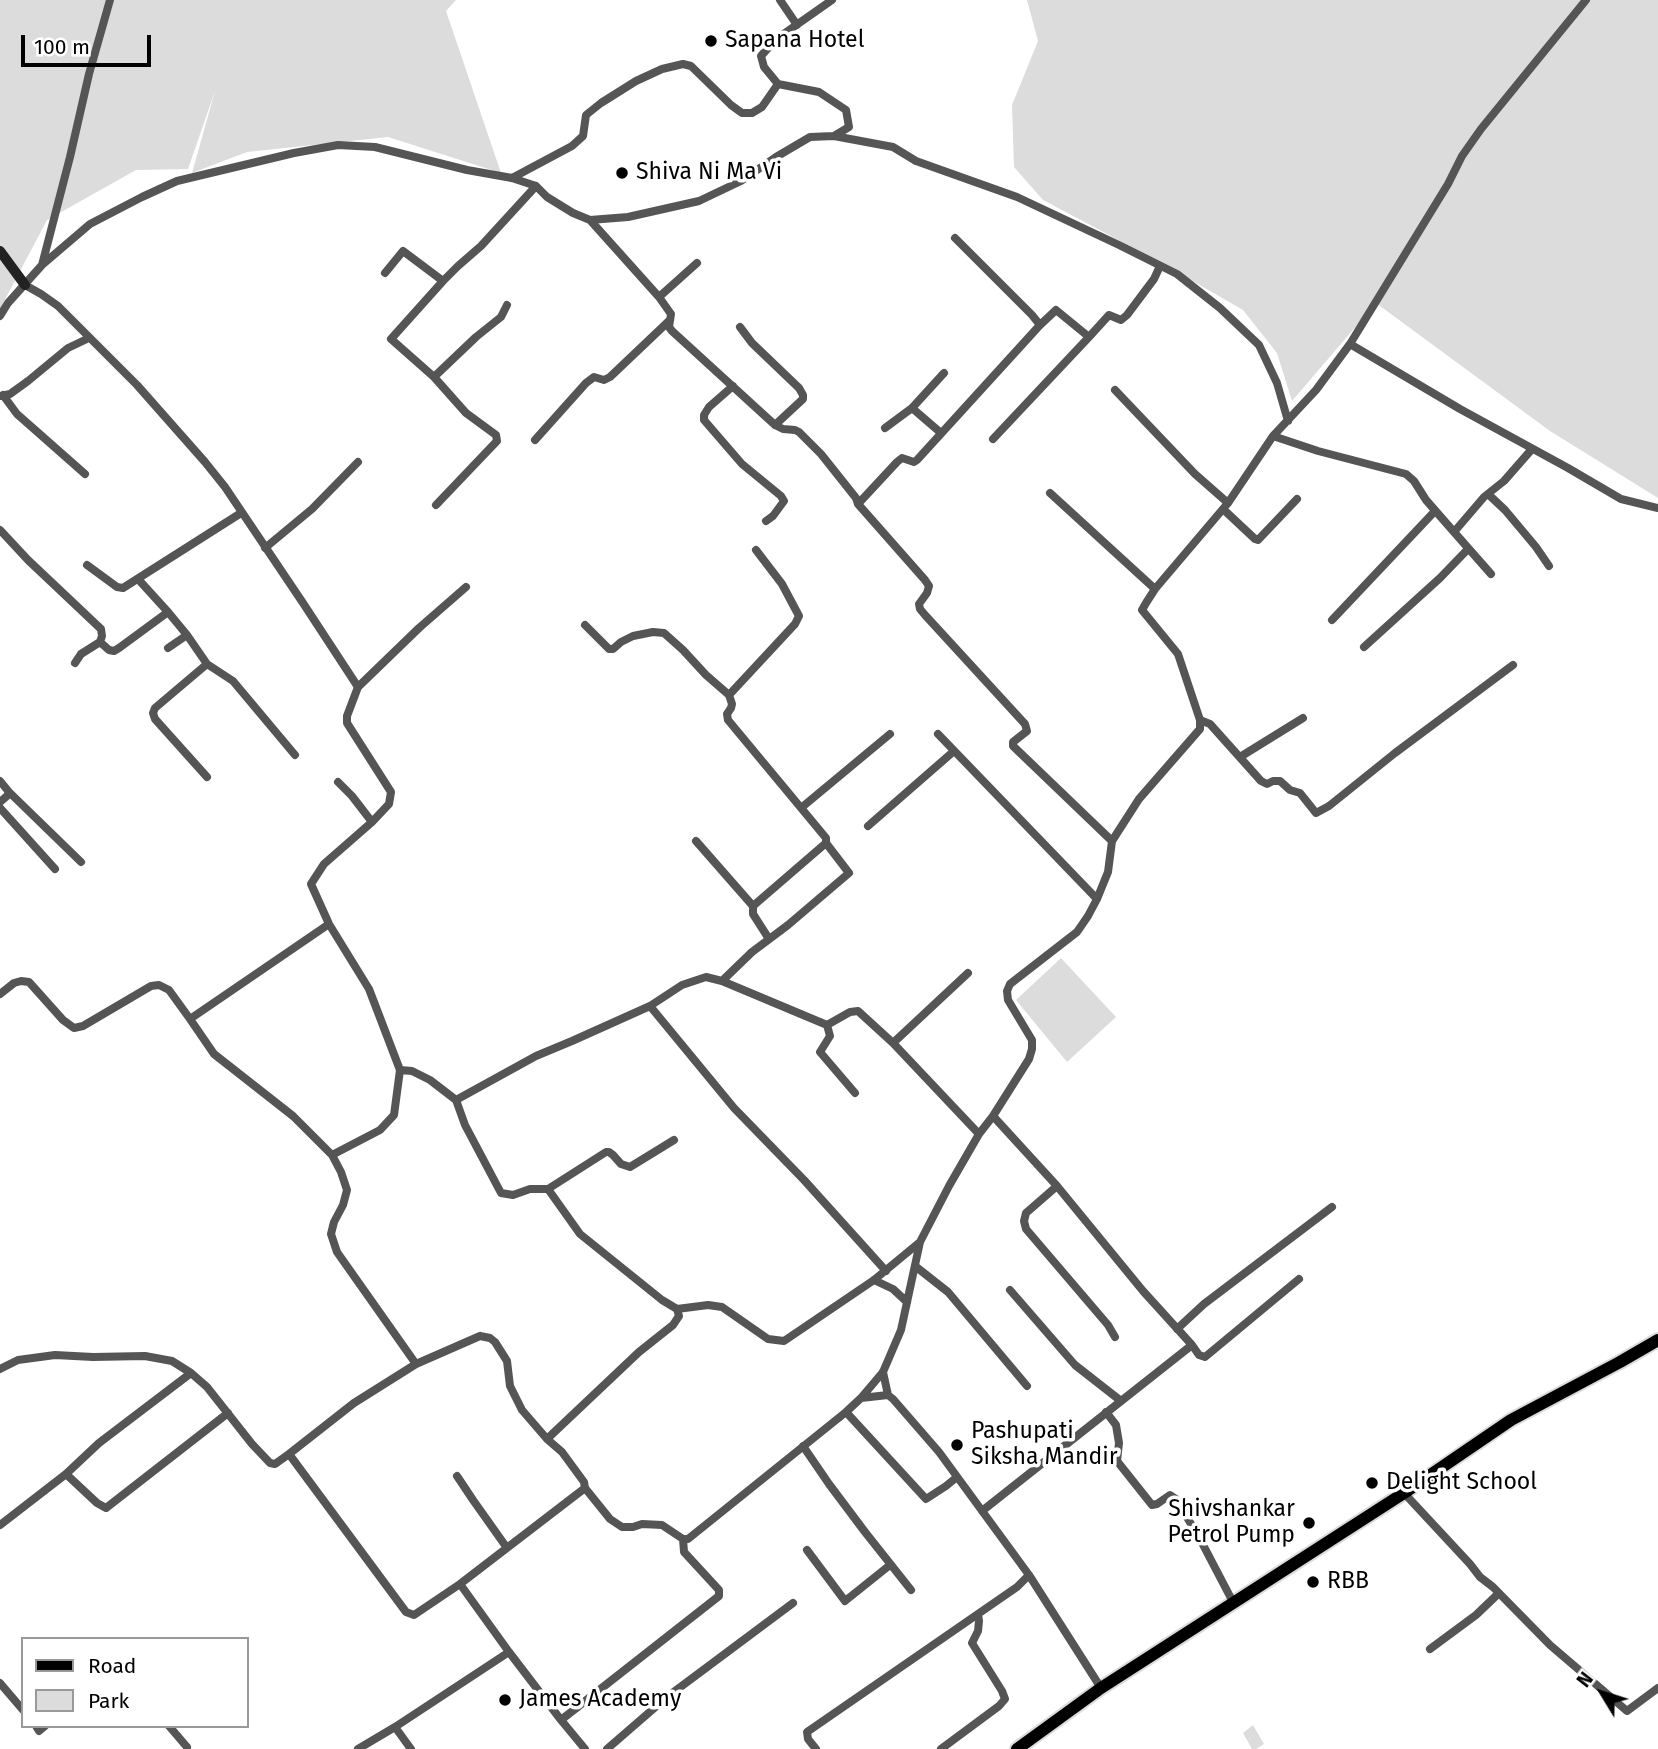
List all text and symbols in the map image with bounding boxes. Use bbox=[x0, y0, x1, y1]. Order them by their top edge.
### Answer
scale bar bbox=[24, 21, 154, 65]
place label: Sapana Hotel bbox=[725, 27, 864, 55]
marker: Sapana Hotel bbox=[703, 33, 719, 49]
text: 100 m bbox=[34, 34, 90, 60]
place label: Shiva Ni Ma Vi bbox=[636, 159, 782, 187]
marker: Shiva Ni Ma Vi bbox=[614, 165, 630, 181]
place label: Pashupati Siksha Mandir bbox=[971, 1418, 1118, 1472]
marker: Pashupati Siksha Mandir bbox=[949, 1437, 965, 1453]
place label: Delight School bbox=[1386, 1469, 1537, 1497]
marker: Delight School bbox=[1364, 1475, 1380, 1491]
place label: Shivshankar Petrol Pump bbox=[1168, 1496, 1295, 1550]
marker: Shivshankar Petrol Pump bbox=[1301, 1515, 1317, 1531]
place label: RBB bbox=[1327, 1568, 1369, 1596]
marker: RBB bbox=[1305, 1574, 1321, 1590]
legend bbox=[21, 1637, 248, 1728]
text: Road bbox=[88, 1653, 136, 1679]
north arrow bbox=[1567, 1658, 1637, 1728]
text: N bbox=[1572, 1668, 1598, 1692]
place label: James Academy bbox=[519, 1686, 681, 1714]
text: Park bbox=[88, 1688, 129, 1714]
marker: James Academy bbox=[497, 1692, 513, 1708]

